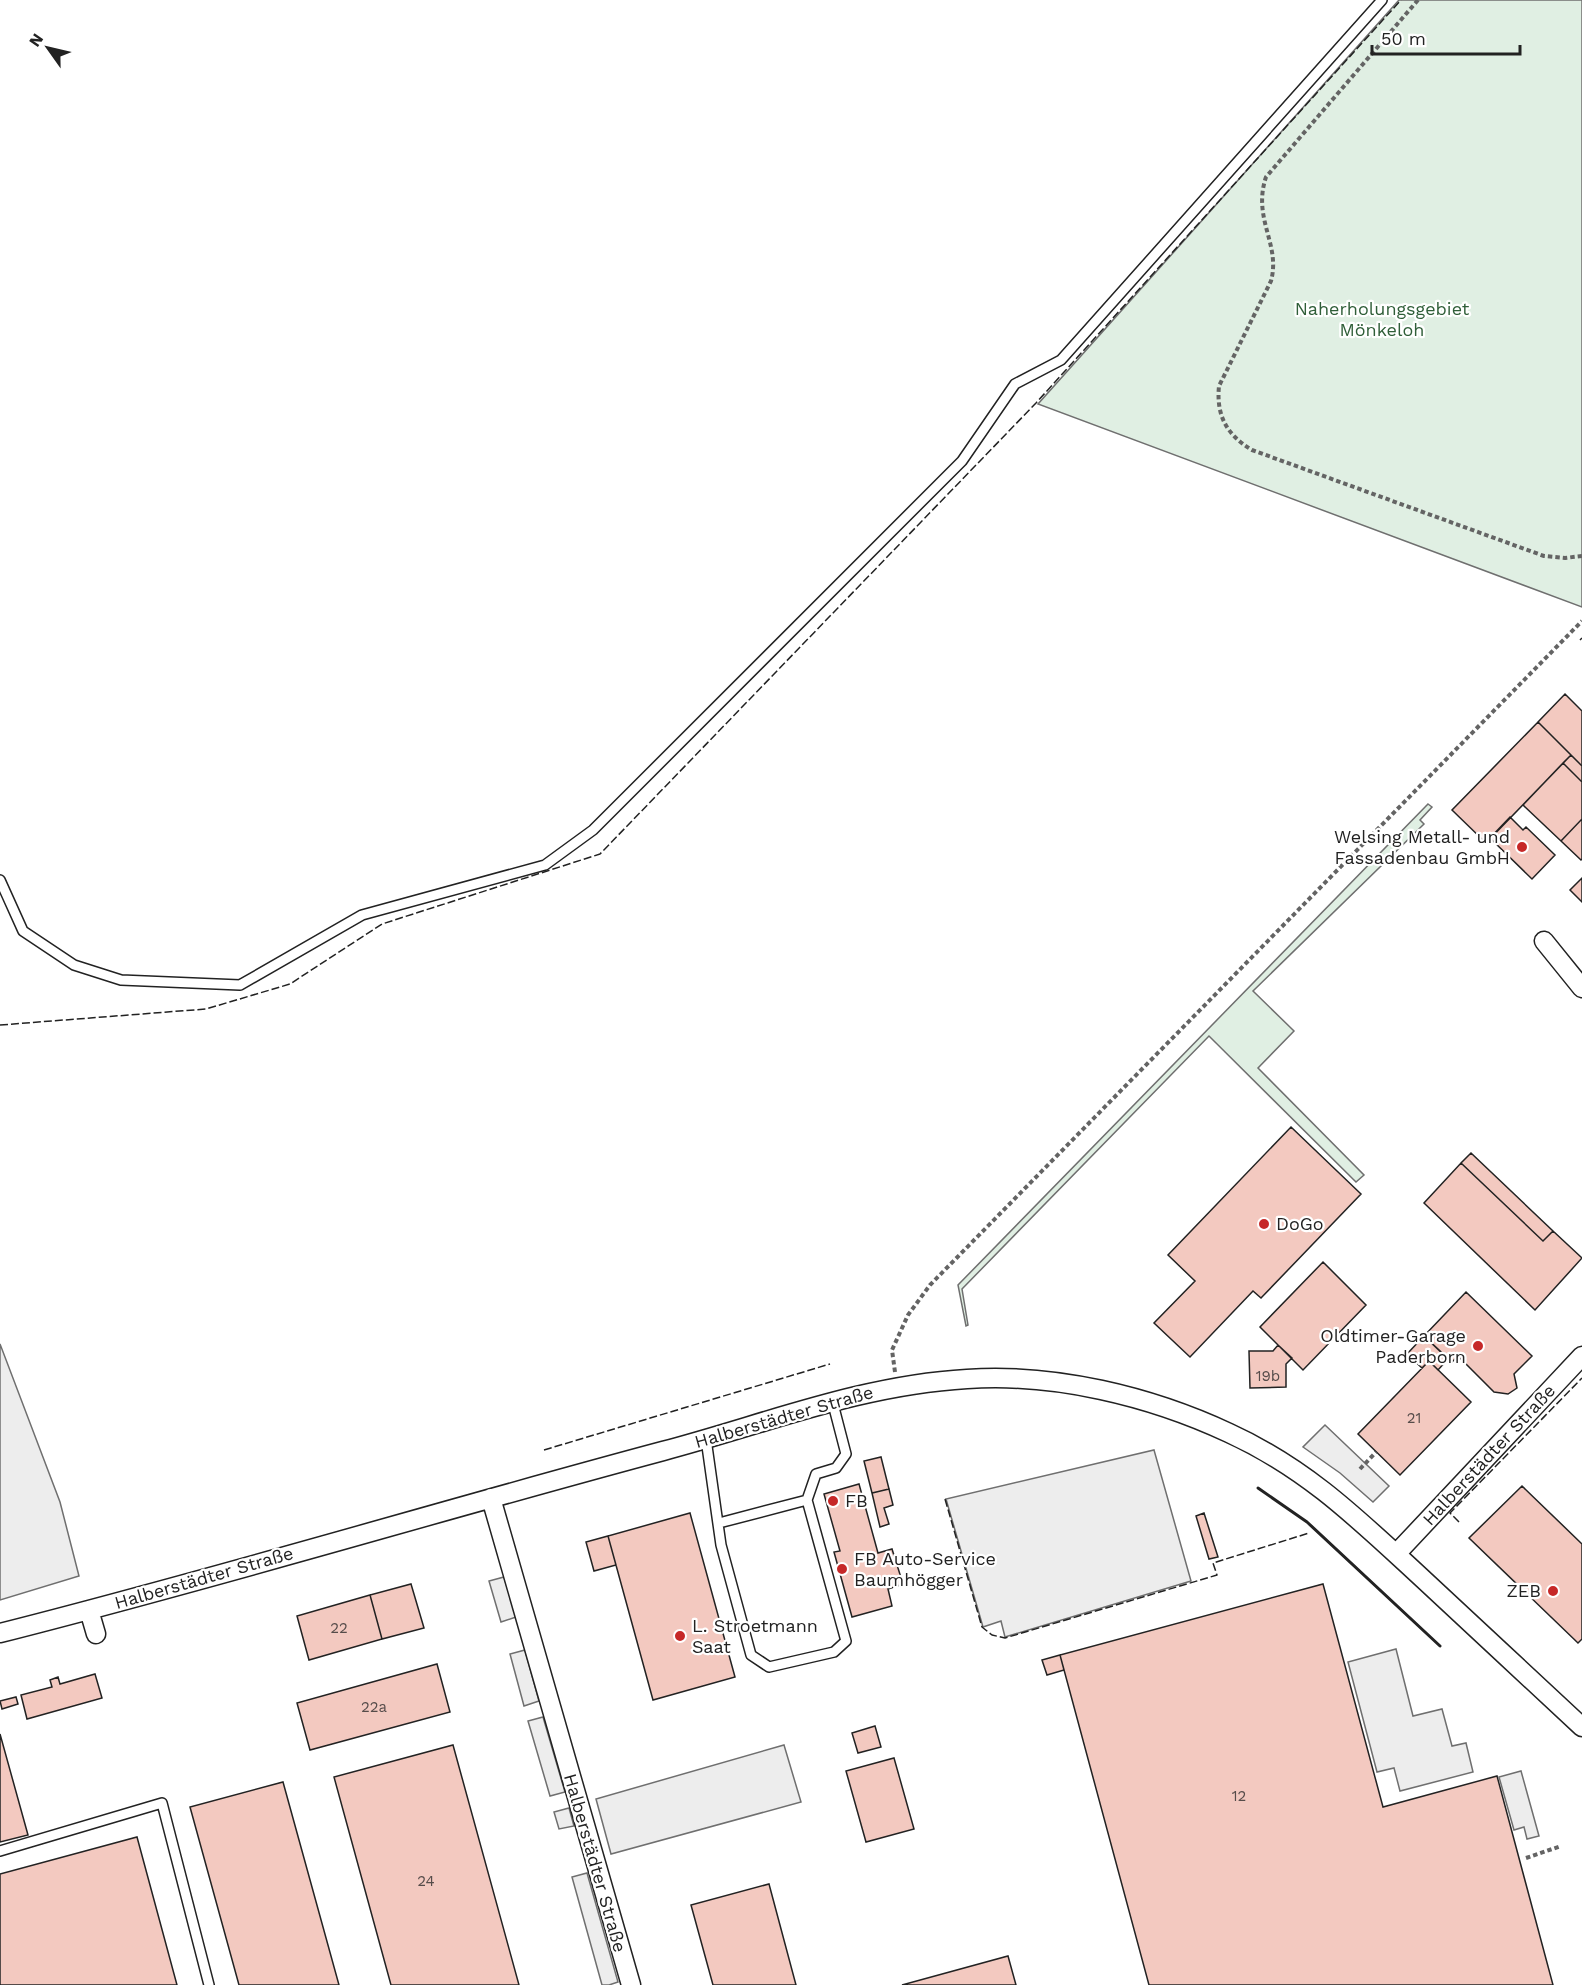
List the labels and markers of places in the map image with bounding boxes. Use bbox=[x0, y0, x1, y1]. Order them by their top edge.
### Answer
place label: Welsing Metall- und Fassadenbau GmbH bbox=[1334, 826, 1510, 868]
marker: Welsing Metall- und Fassadenbau GmbH bbox=[1515, 840, 1529, 854]
place label: DoGo bbox=[1276, 1213, 1324, 1234]
marker: DoGo bbox=[1257, 1217, 1271, 1231]
place label: Oldtimer-Garage Paderborn bbox=[1320, 1325, 1466, 1367]
marker: Oldtimer-Garage Paderborn bbox=[1471, 1339, 1485, 1353]
place label: FB bbox=[845, 1490, 868, 1511]
marker: FB bbox=[826, 1494, 840, 1508]
place label: FB Auto-Service Baumhögger bbox=[854, 1548, 996, 1590]
marker: FB Auto-Service Baumhögger bbox=[835, 1562, 849, 1576]
place label: ZEB bbox=[1506, 1580, 1541, 1601]
marker: ZEB bbox=[1546, 1584, 1560, 1598]
place label: L. Stroetmann Saat bbox=[692, 1615, 818, 1657]
marker: L. Stroetmann Saat bbox=[673, 1629, 687, 1643]

